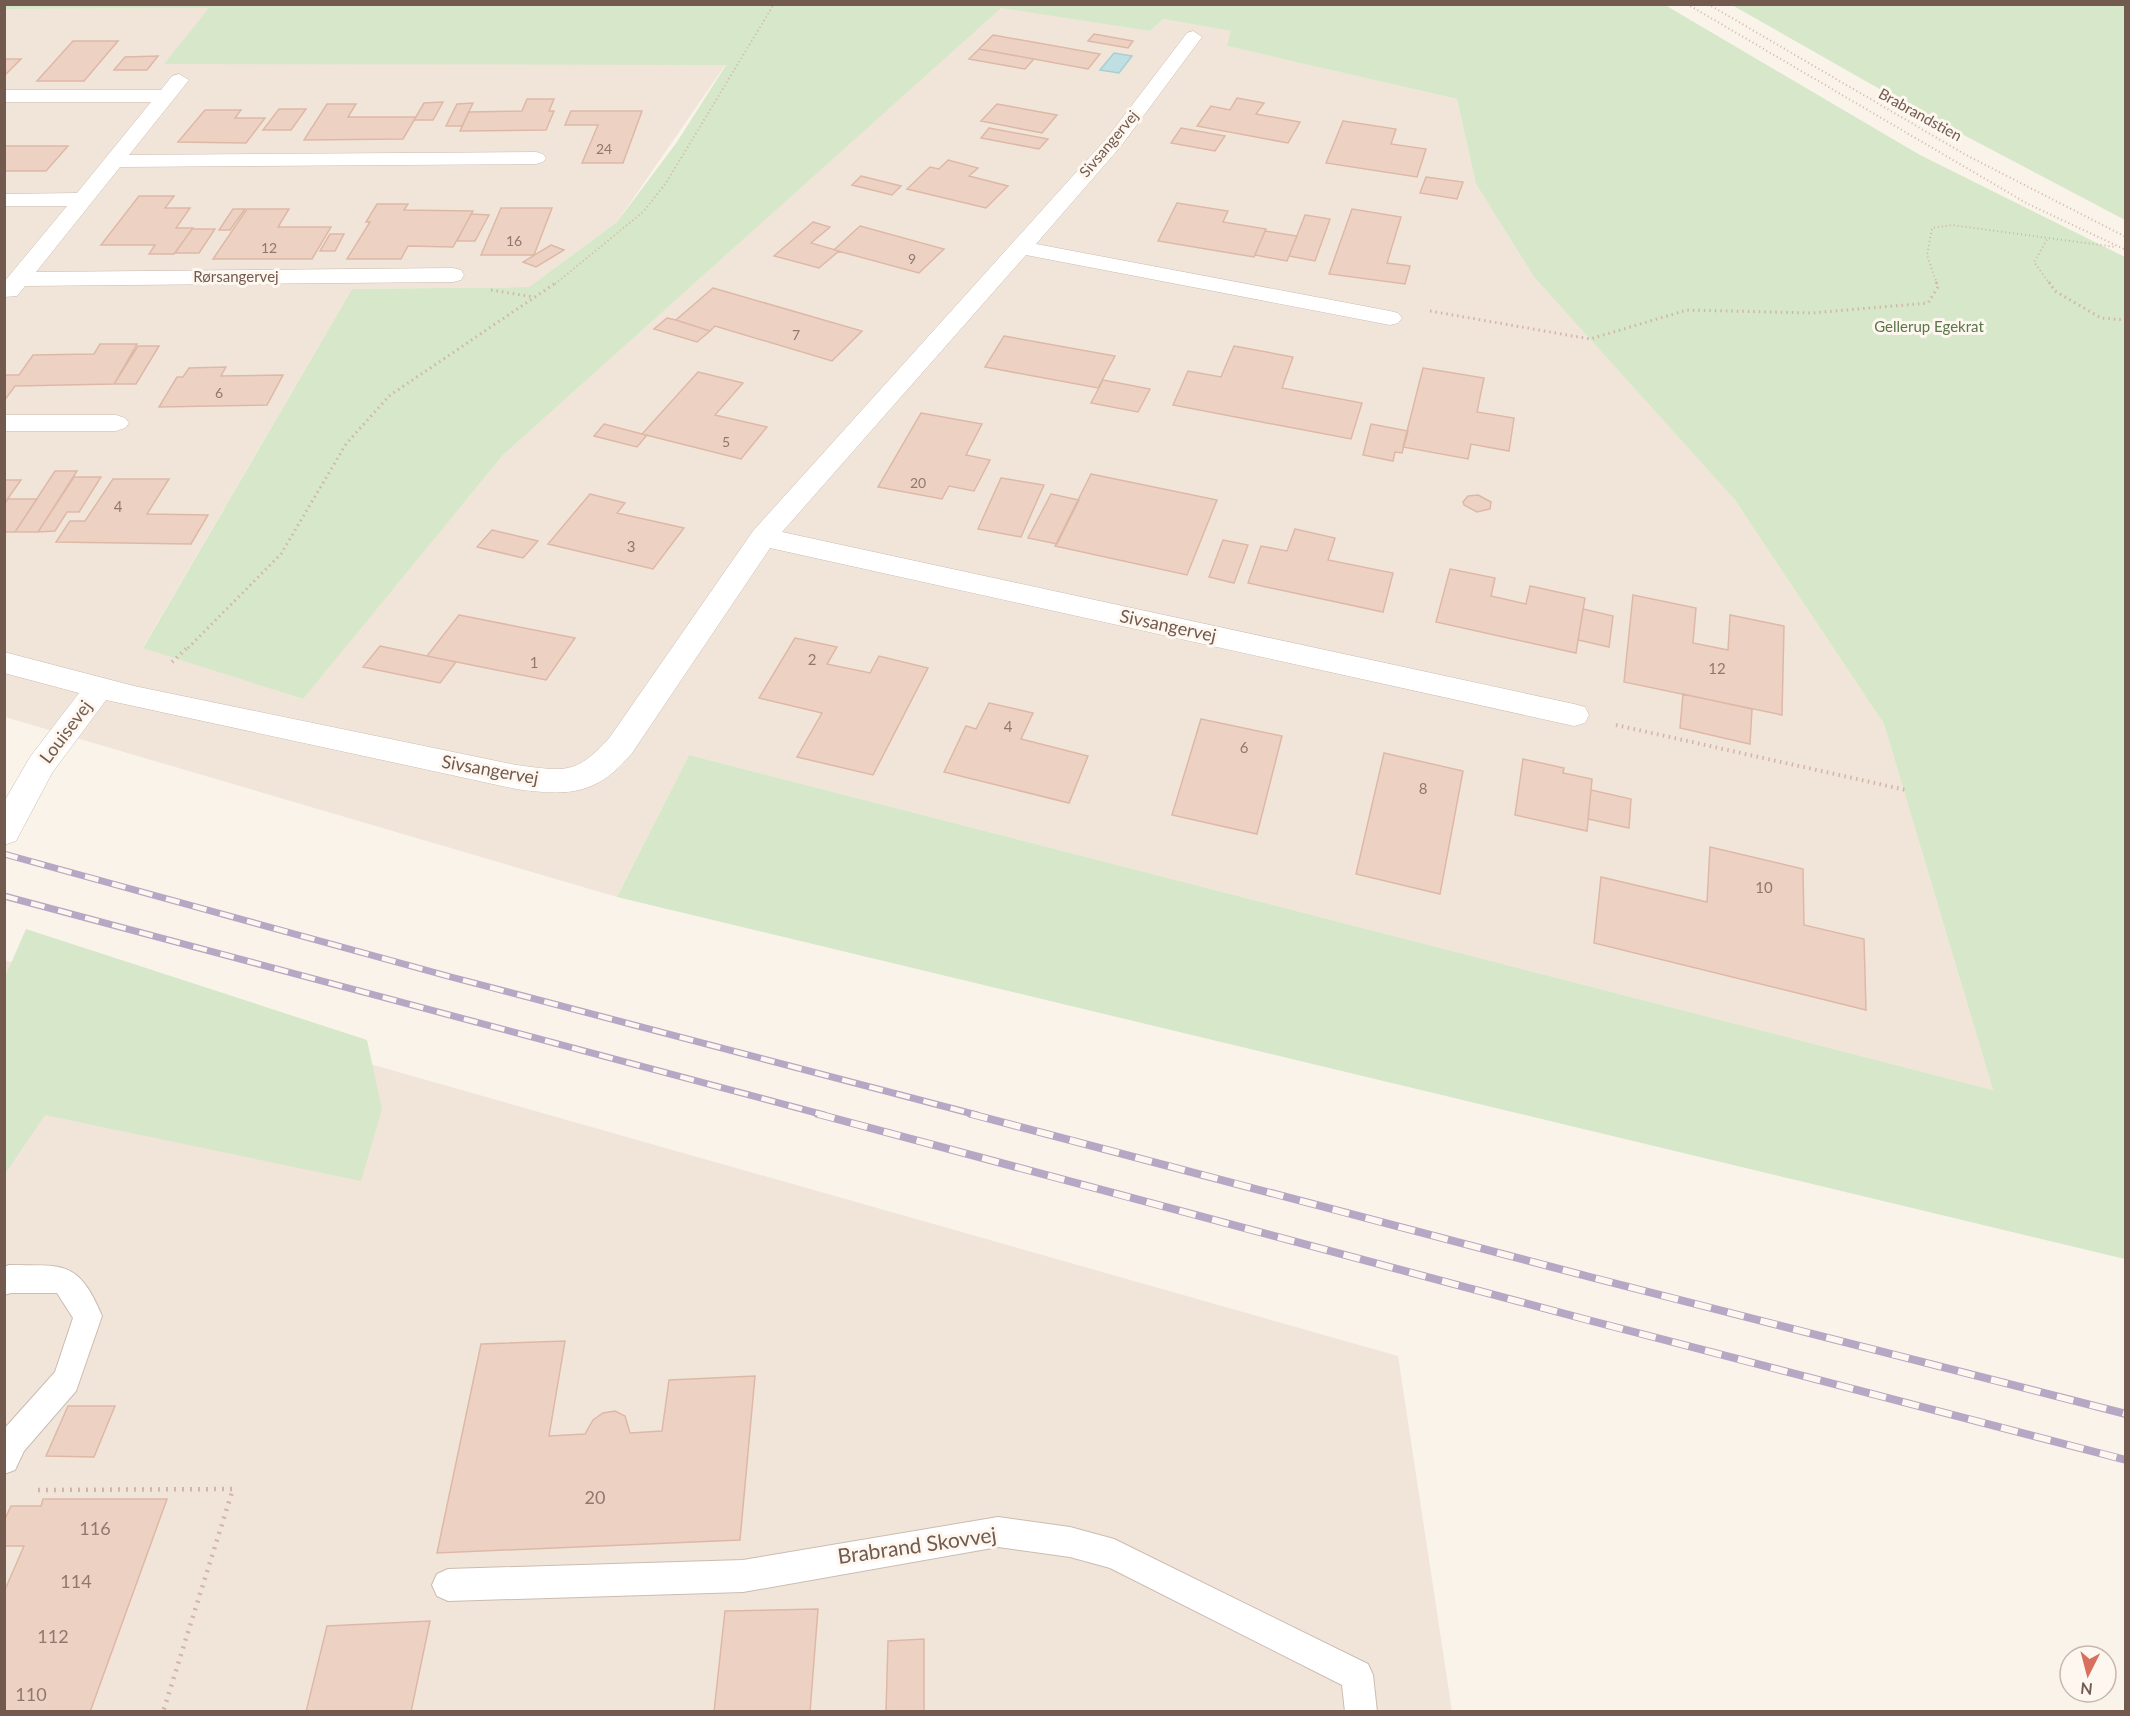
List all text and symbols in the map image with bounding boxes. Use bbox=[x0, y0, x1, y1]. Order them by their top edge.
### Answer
street label: Brabrandstien bbox=[1876, 84, 1965, 144]
street label: Sivsangervej bbox=[1075, 106, 1141, 180]
house number: 24 bbox=[596, 140, 612, 157]
house number: 16 bbox=[506, 232, 522, 249]
house number: 12 bbox=[261, 239, 277, 256]
house number: 9 bbox=[908, 250, 916, 267]
street label: Rørsangervej bbox=[193, 267, 279, 285]
park label: Gellerup Egekrat bbox=[1874, 317, 1984, 335]
house number: 7 bbox=[792, 326, 800, 343]
house number: 6 bbox=[215, 384, 223, 401]
house number: 5 bbox=[722, 433, 730, 450]
house number: 20 bbox=[910, 474, 926, 491]
house number: 4 bbox=[114, 497, 123, 515]
house number: 3 bbox=[627, 537, 635, 555]
street label: Sivsangervej bbox=[1118, 604, 1218, 646]
house number: 2 bbox=[808, 650, 816, 668]
house number: 1 bbox=[530, 653, 538, 671]
house number: 12 bbox=[1708, 659, 1726, 677]
street label: Louisevej bbox=[34, 696, 96, 767]
house number: 4 bbox=[1004, 717, 1013, 735]
house number: 6 bbox=[1240, 738, 1249, 756]
street label: Sivsangervej bbox=[440, 750, 540, 788]
house number: 8 bbox=[1419, 779, 1427, 797]
house number: 10 bbox=[1755, 878, 1773, 896]
house number: 20 bbox=[585, 1486, 605, 1508]
house number: 116 bbox=[79, 1517, 111, 1539]
street label: Brabrand Skovvej bbox=[836, 1521, 998, 1568]
house number: 114 bbox=[60, 1570, 92, 1592]
house number: 112 bbox=[37, 1625, 69, 1647]
north arrow bbox=[2058, 1644, 2118, 1704]
text: N bbox=[2079, 1679, 2094, 1700]
house number: 110 bbox=[15, 1683, 47, 1705]

